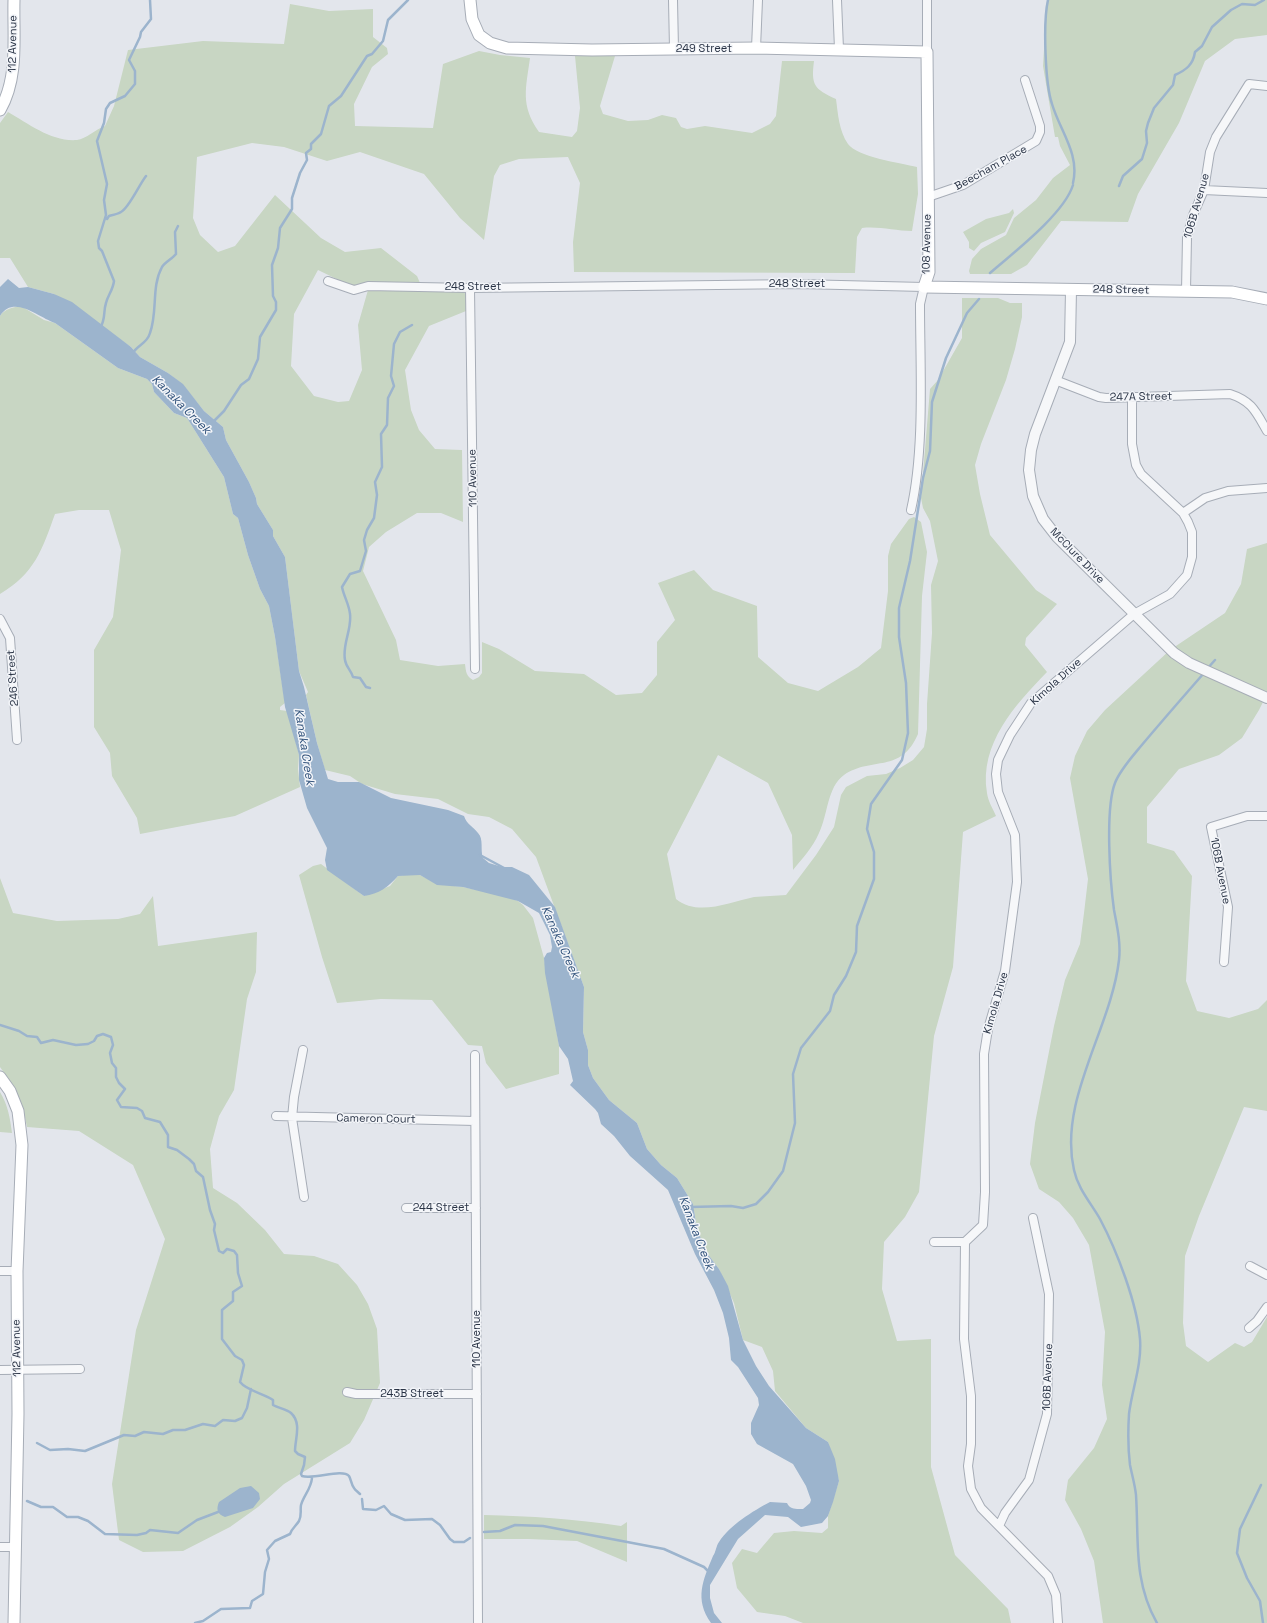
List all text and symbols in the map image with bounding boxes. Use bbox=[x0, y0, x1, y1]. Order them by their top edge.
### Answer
street label: 112 Avenue bbox=[6, 15, 20, 73]
street label: 249 Street bbox=[676, 42, 732, 56]
street label: Beecham Place bbox=[952, 143, 1030, 193]
street label: 106B Avenue bbox=[1181, 172, 1213, 240]
street label: 108 Avenue bbox=[920, 214, 934, 274]
street label: 248 Street bbox=[769, 277, 825, 291]
street label: 248 Street bbox=[445, 280, 501, 294]
street label: 248 Street bbox=[1093, 283, 1149, 297]
water label: Kanaka Creek bbox=[149, 373, 213, 437]
street label: 247A Street bbox=[1110, 390, 1172, 404]
street label: 110 Avenue bbox=[466, 449, 480, 507]
street label: McClure Drive bbox=[1047, 525, 1107, 587]
street label: 246 Street bbox=[4, 649, 22, 707]
street label: Kimola Drive bbox=[1028, 656, 1084, 708]
water label: Kanaka Creek bbox=[291, 708, 317, 786]
street label: 106B Avenue bbox=[1207, 837, 1233, 905]
water label: Kanaka Creek bbox=[538, 904, 582, 980]
street label: Kimola Drive bbox=[981, 970, 1011, 1036]
street label: Cameron Court bbox=[336, 1112, 416, 1126]
water label: Kanaka Creek bbox=[675, 1194, 717, 1272]
street label: 244 Street bbox=[413, 1201, 469, 1215]
street label: 110 Avenue bbox=[470, 1310, 484, 1368]
street label: 112 Avenue bbox=[10, 1319, 24, 1377]
street label: 106B Avenue bbox=[1040, 1343, 1056, 1411]
street label: 243B Street bbox=[380, 1387, 444, 1401]

